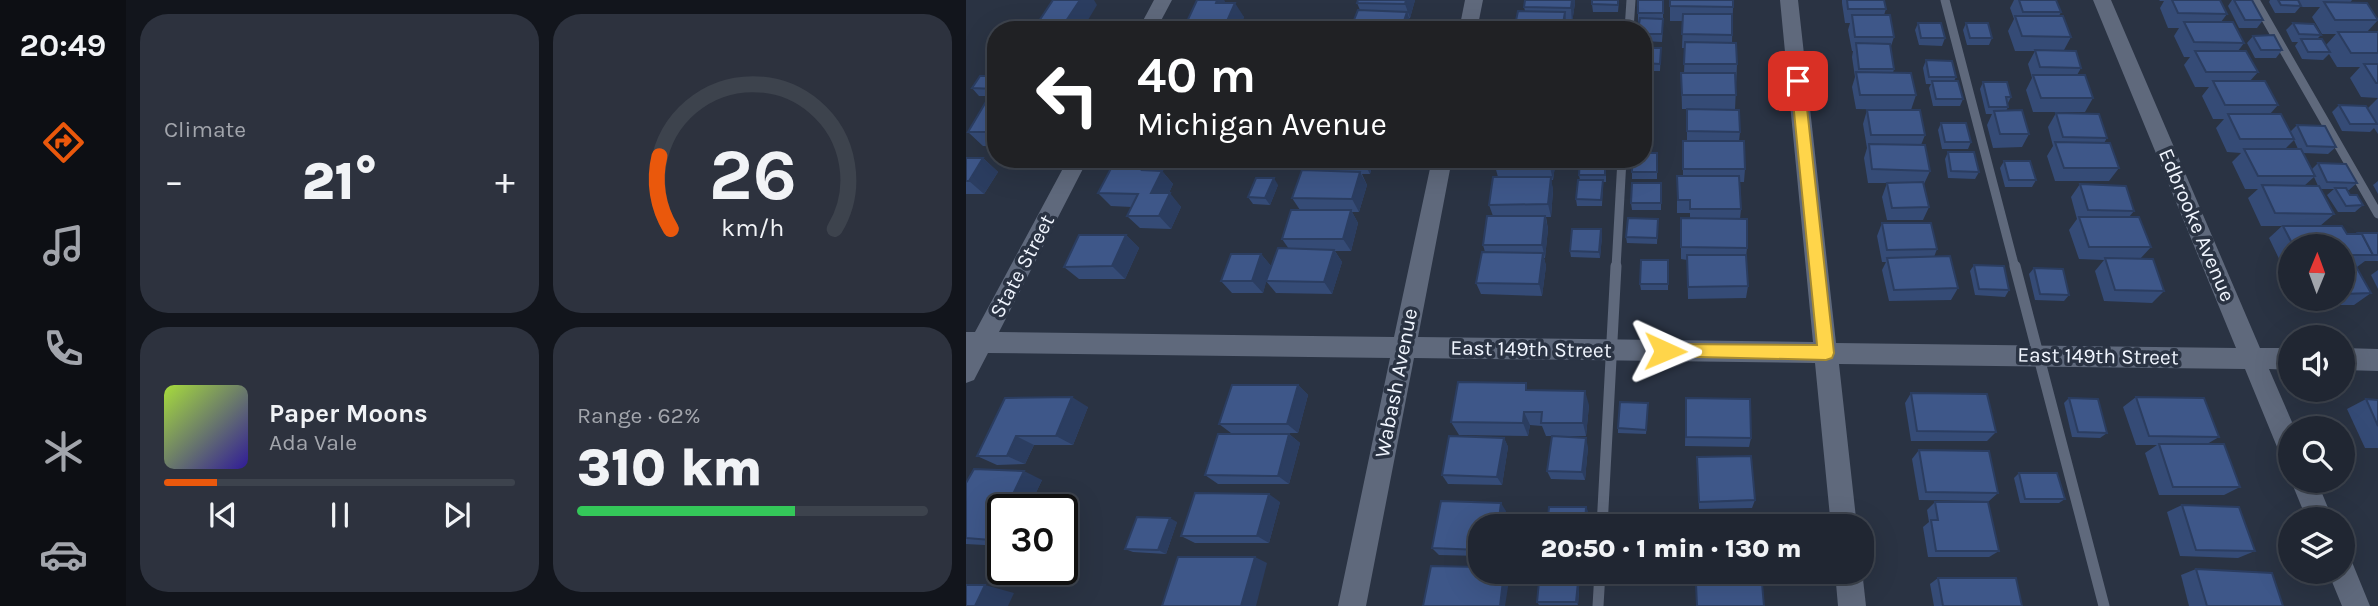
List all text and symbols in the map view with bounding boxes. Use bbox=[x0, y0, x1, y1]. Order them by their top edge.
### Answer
text: 20:49 bbox=[20, 27, 106, 64]
text: 40 m bbox=[1137, 47, 1256, 104]
icon: left bbox=[1022, 49, 1113, 140]
pin bbox=[1768, 51, 1828, 111]
icon: arrive bbox=[1779, 62, 1817, 100]
text: Michigan Avenue bbox=[1137, 106, 1387, 143]
text: Climate bbox=[164, 116, 246, 143]
icon: directions bbox=[39, 118, 88, 167]
text: 26 bbox=[708, 133, 797, 218]
street label: Edbrooke Avenue bbox=[2154, 145, 2240, 305]
text: 21° bbox=[302, 151, 377, 212]
text: − bbox=[164, 159, 184, 204]
text: + bbox=[495, 159, 515, 204]
street label: State Street bbox=[985, 210, 1059, 322]
text: km/h bbox=[721, 213, 784, 242]
icon: music bbox=[39, 221, 88, 270]
north arrow bbox=[2278, 234, 2356, 312]
map controls bbox=[2278, 234, 2355, 584]
street label: Wabash Avenue bbox=[1370, 306, 1422, 460]
position arrow bbox=[1628, 314, 1702, 388]
icon: phone bbox=[39, 324, 88, 373]
button: sound bbox=[2278, 325, 2355, 402]
street label: East 149th Street bbox=[1450, 336, 1612, 362]
street label: East 149th Street bbox=[2017, 343, 2179, 369]
text: Paper Moons bbox=[269, 398, 428, 429]
text: Range · 62% bbox=[577, 402, 701, 429]
button: search bbox=[2278, 416, 2355, 493]
icon: climate bbox=[39, 427, 88, 476]
text: Ada Vale bbox=[269, 429, 357, 456]
text: 310 km bbox=[577, 437, 762, 498]
speed limit sign: 30 bbox=[987, 494, 1078, 585]
icon: previous bbox=[204, 496, 242, 534]
icon: pause bbox=[321, 496, 359, 534]
icon: next bbox=[438, 496, 476, 534]
button: layers bbox=[2278, 507, 2355, 584]
icon: car bbox=[39, 530, 88, 579]
text: 20:50 · 1 min · 130 m bbox=[1540, 533, 1802, 564]

